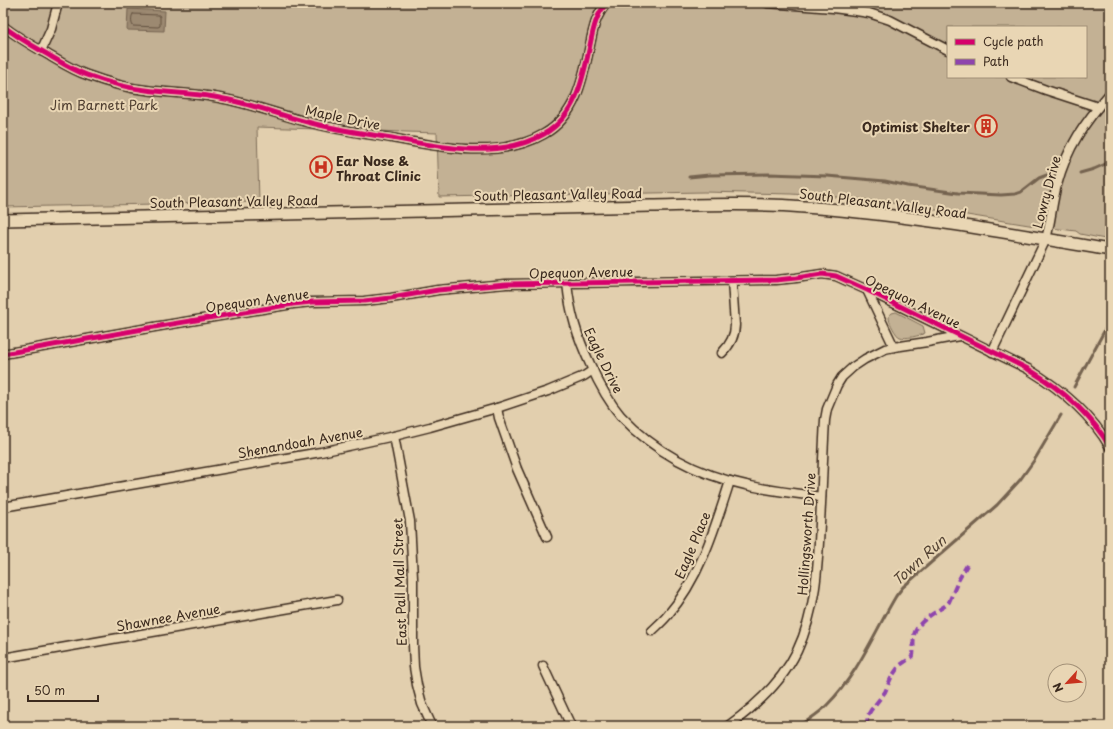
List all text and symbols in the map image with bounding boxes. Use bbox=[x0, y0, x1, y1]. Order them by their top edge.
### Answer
legend bbox=[947, 26, 1087, 78]
text: Cycle path bbox=[983, 32, 1044, 50]
text: Path bbox=[983, 52, 1009, 70]
park label: Jim Barnett Park bbox=[50, 95, 158, 114]
street label: Maple Drive bbox=[304, 100, 382, 134]
building icon: Optimist Shelter bbox=[973, 113, 999, 139]
place label: Optimist Shelter bbox=[862, 117, 970, 136]
place label: Ear Nose & Throat Clinic bbox=[336, 151, 421, 185]
street label: Lowry Drive bbox=[1027, 153, 1065, 230]
hospital icon: Ear Nose & Throat Clinic bbox=[308, 154, 334, 180]
street label: South Pleasant Valley Road bbox=[474, 183, 642, 205]
street label: South Pleasant Valley Road bbox=[798, 183, 968, 223]
street label: South Pleasant Valley Road bbox=[150, 190, 318, 212]
street label: Opequon Avenue bbox=[529, 262, 633, 282]
street label: Opequon Avenue bbox=[862, 270, 964, 332]
street label: Opequon Avenue bbox=[204, 283, 310, 317]
street label: Eagle Drive bbox=[580, 324, 628, 396]
street label: Shenandoah Avenue bbox=[236, 422, 364, 462]
street label: Hollingsworth Drive bbox=[792, 472, 820, 596]
street label: Eagle Place bbox=[669, 508, 715, 582]
street label: East Pall Mall Street bbox=[387, 518, 411, 646]
water label: Town Run bbox=[888, 530, 951, 590]
street label: Shawnee Avenue bbox=[114, 598, 222, 636]
north arrow bbox=[1047, 663, 1087, 703]
scale bar bbox=[28, 677, 98, 703]
text: N bbox=[1048, 680, 1067, 696]
text: 50 m bbox=[34, 681, 65, 699]

